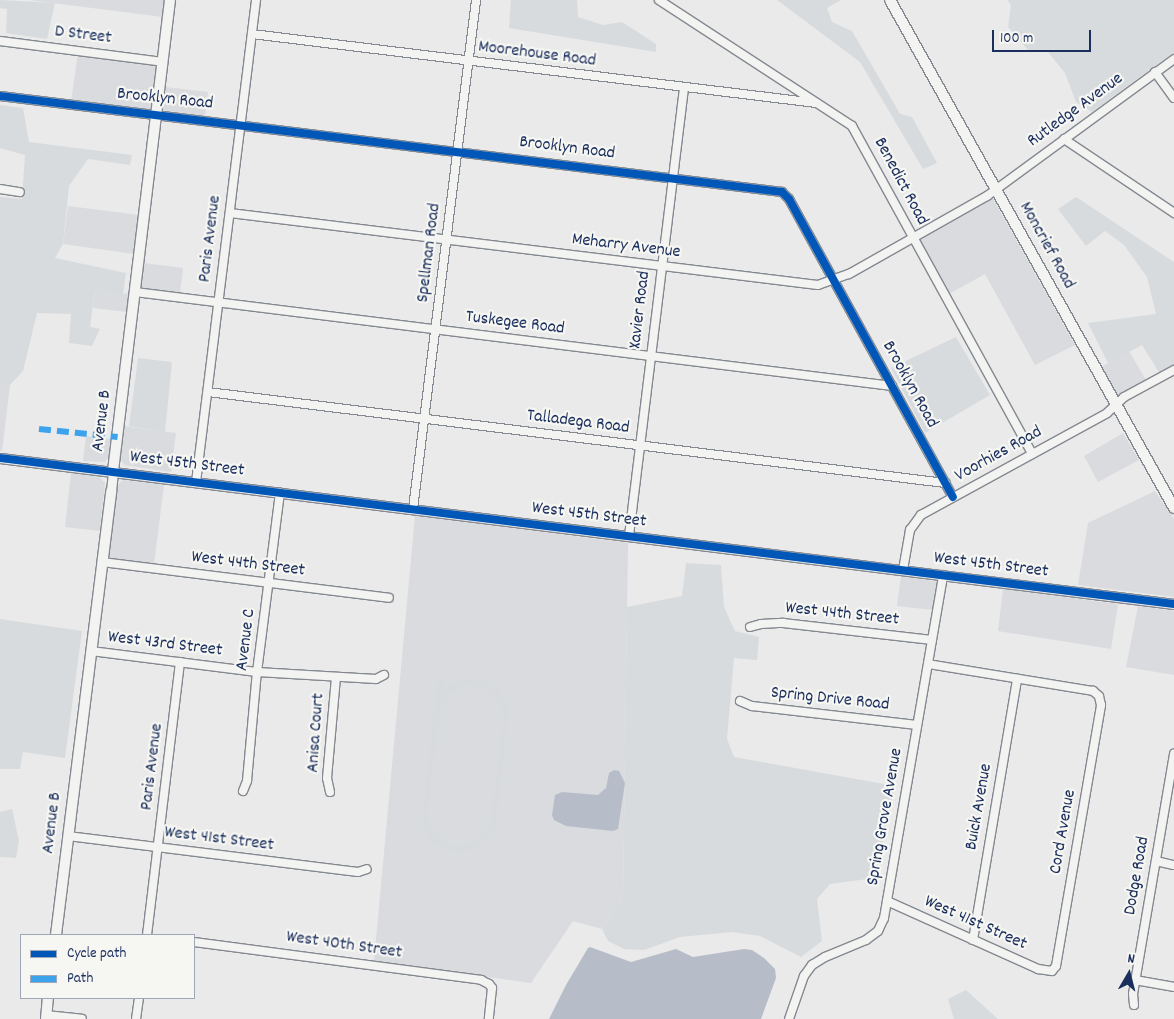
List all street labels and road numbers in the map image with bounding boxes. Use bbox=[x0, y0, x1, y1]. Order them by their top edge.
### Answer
street label: D Street bbox=[53, 22, 113, 50]
street label: Moorehouse Road bbox=[477, 37, 597, 73]
street label: Rutledge Avenue bbox=[1024, 69, 1128, 153]
street label: Brooklyn Road bbox=[116, 84, 214, 116]
street label: Brooklyn Road bbox=[518, 132, 616, 166]
street label: Benedict Road bbox=[868, 135, 932, 229]
street label: Paris Avenue bbox=[195, 194, 227, 284]
street label: Moncrief Road bbox=[1013, 199, 1079, 293]
street label: Spellman Road bbox=[413, 202, 447, 304]
street label: Meharry Avenue bbox=[571, 230, 681, 264]
street label: Xavier Road bbox=[626, 270, 656, 350]
street label: Tuskegee Road bbox=[464, 307, 566, 341]
street label: Brooklyn Road bbox=[876, 338, 942, 432]
street label: Avenue B bbox=[89, 389, 117, 453]
street label: Talladega Road bbox=[526, 406, 630, 440]
street label: Voorhies Road bbox=[952, 422, 1046, 488]
street label: West 45th Street bbox=[129, 447, 245, 483]
street label: West 45th Street bbox=[531, 498, 647, 534]
street label: West 44th Street bbox=[190, 547, 306, 583]
street label: West 45th Street bbox=[933, 548, 1049, 584]
street label: West 44th Street bbox=[784, 598, 900, 632]
street label: Avenue C bbox=[232, 608, 262, 672]
street label: West 43rd Street bbox=[107, 627, 223, 663]
street label: Spring Drive Road bbox=[770, 683, 890, 717]
street label: Anisa Court bbox=[303, 693, 331, 773]
street label: Paris Avenue bbox=[137, 722, 169, 812]
street label: Spring Grove Avenue bbox=[863, 747, 909, 887]
street label: Buick Avenue bbox=[962, 762, 998, 852]
street label: Cord Avenue bbox=[1046, 788, 1082, 876]
street label: Avenue B bbox=[39, 791, 67, 855]
street label: West 41st Street bbox=[163, 823, 275, 857]
street label: Dodge Road bbox=[1120, 835, 1156, 917]
street label: West 41st Street bbox=[920, 892, 1030, 956]
street label: West 40th Street bbox=[285, 927, 403, 965]

